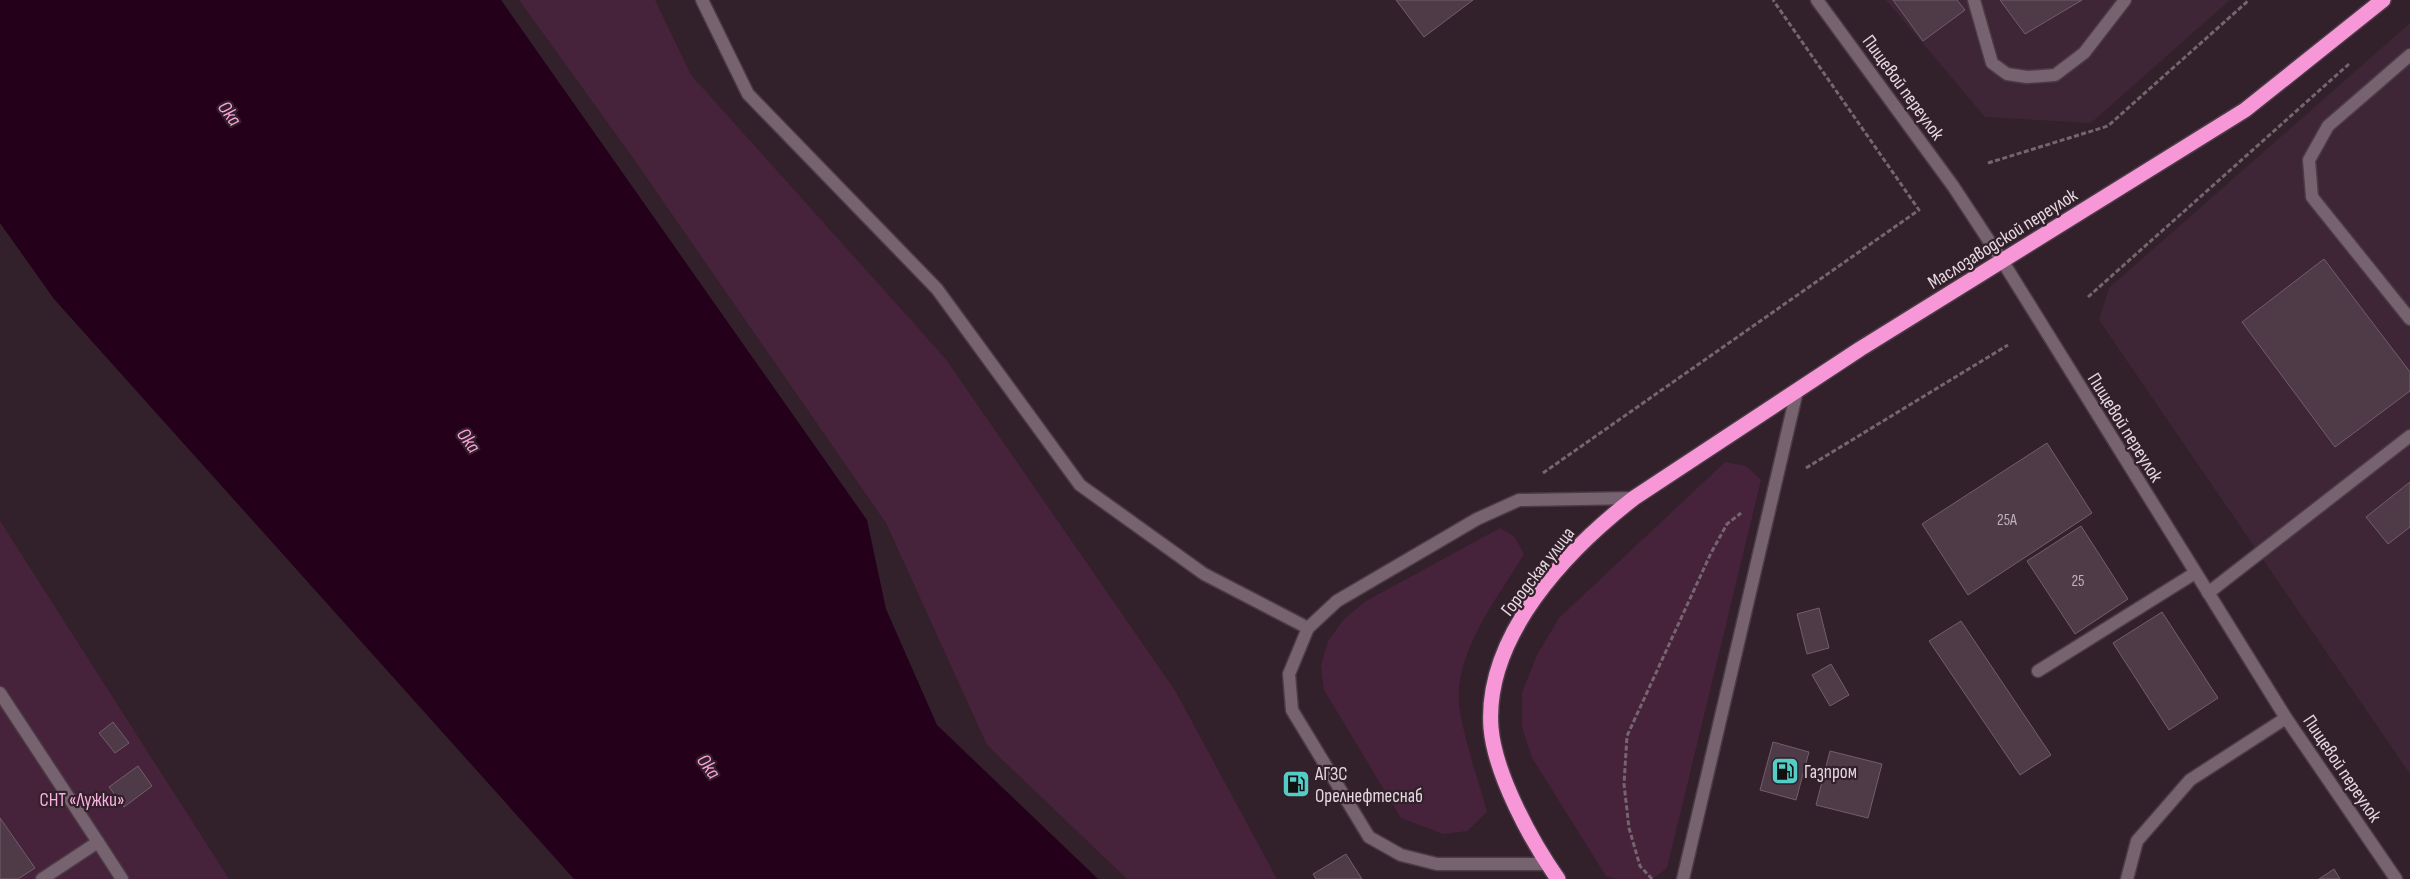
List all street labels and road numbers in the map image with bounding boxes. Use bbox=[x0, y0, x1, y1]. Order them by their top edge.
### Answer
street label: Пищевой переулок bbox=[1857, 31, 1949, 146]
street label: Маслозаводской переулок bbox=[1924, 183, 2083, 295]
street label: Пищевой переулок bbox=[2082, 369, 2168, 487]
street label: Городская улица bbox=[1496, 523, 1580, 621]
street label: Пищевой переулок bbox=[2297, 711, 2387, 827]

